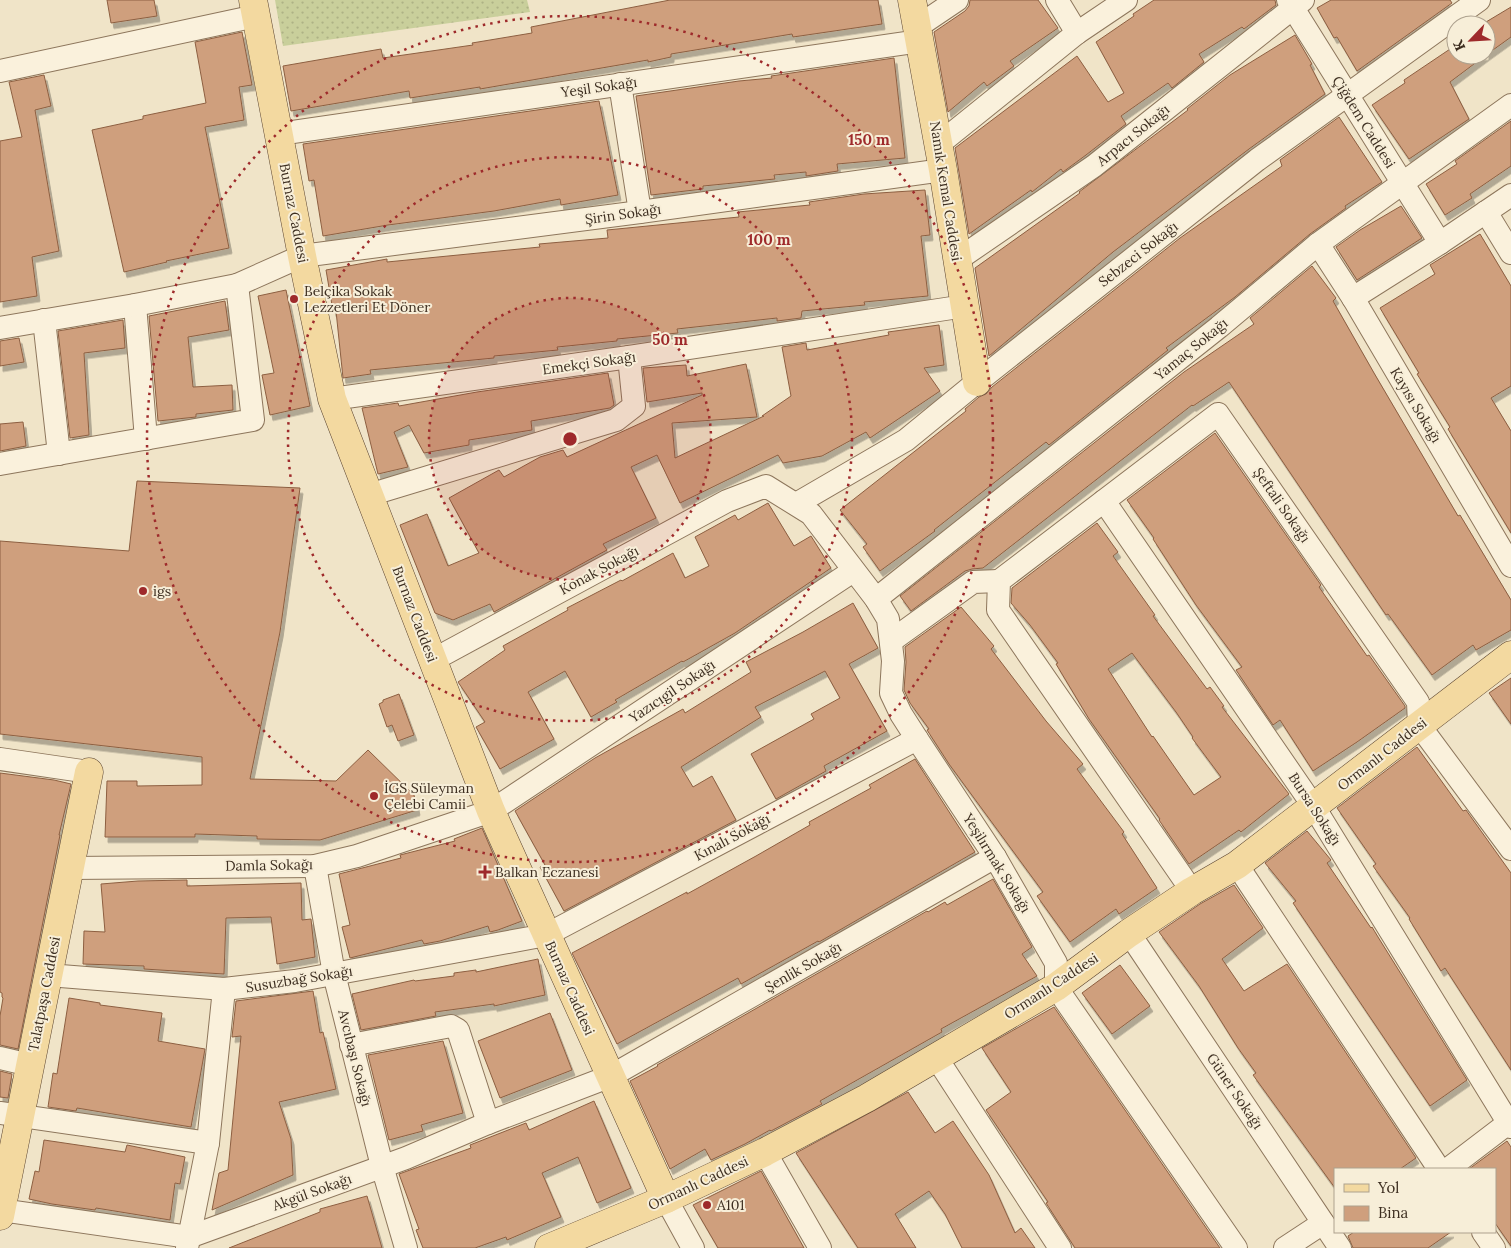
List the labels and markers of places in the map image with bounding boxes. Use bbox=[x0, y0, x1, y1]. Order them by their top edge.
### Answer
place label: Belçika Sokak Lezzetleri Et Döner bbox=[304, 282, 430, 316]
marker: Belçika Sokak Lezzetleri Et Döner bbox=[288, 293, 300, 305]
centre of rings bbox=[561, 430, 579, 448]
place label: igs bbox=[153, 582, 171, 600]
marker: igs bbox=[137, 585, 149, 597]
place label: İGS Süleyman Çelebi Camii bbox=[384, 779, 475, 813]
marker: İGS Süleyman Çelebi Camii bbox=[368, 790, 380, 802]
place label: Balkan Eczanesi bbox=[495, 863, 599, 881]
marker: Balkan Eczanesi bbox=[479, 866, 491, 878]
place label: A101 bbox=[716, 1196, 745, 1214]
marker: A101 bbox=[701, 1199, 713, 1211]

